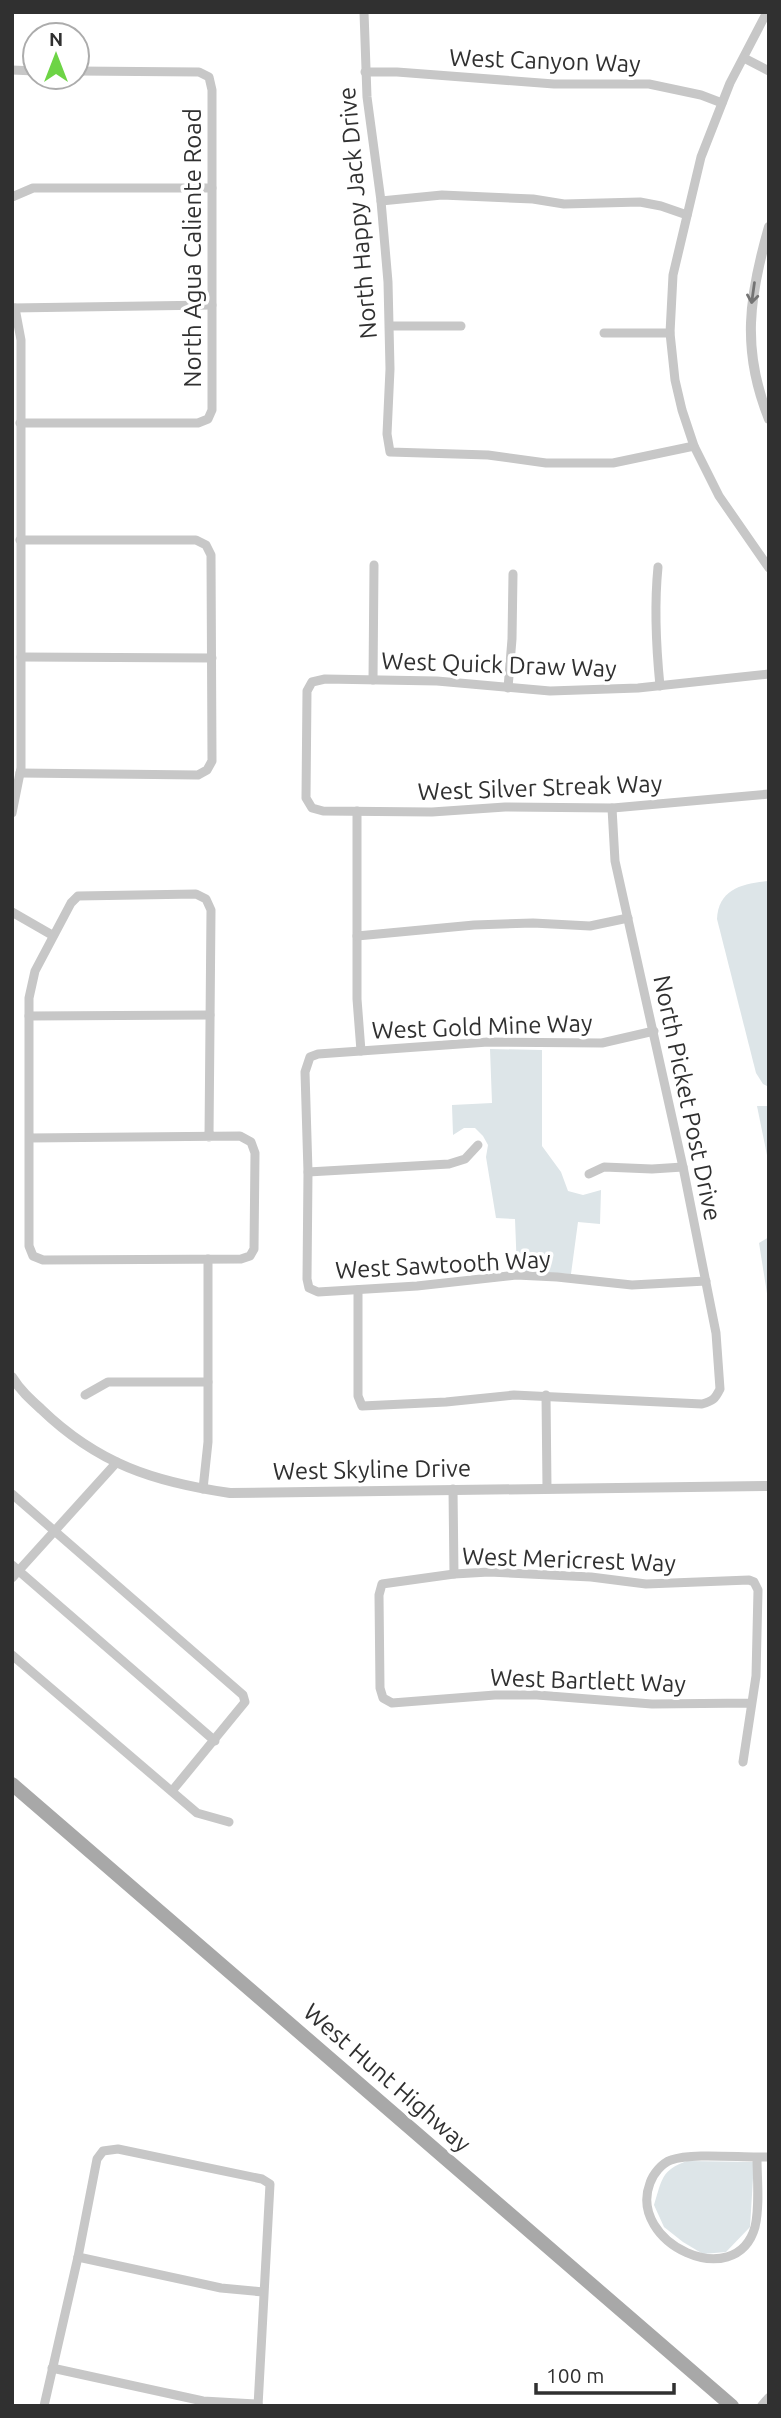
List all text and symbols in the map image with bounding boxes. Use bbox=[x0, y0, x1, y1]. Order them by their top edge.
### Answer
north arrow bbox=[21, 21, 91, 91]
text: N bbox=[49, 28, 63, 50]
street label: West Canyon Way bbox=[449, 44, 642, 77]
street label: North Happy Jack Drive bbox=[333, 86, 382, 340]
street label: North Agua Caliente Road bbox=[179, 108, 206, 388]
one-way arrow bbox=[746, 281, 759, 304]
street label: West Quick Draw Way bbox=[381, 647, 618, 682]
street label: West Silver Streak Way bbox=[417, 770, 663, 805]
street label: North Picket Post Drive bbox=[648, 973, 727, 1223]
street label: West Gold Mine Way bbox=[371, 1009, 593, 1044]
street label: West Sawtooth Way bbox=[335, 1245, 552, 1284]
street label: West Skyline Drive bbox=[273, 1454, 471, 1485]
street label: West Mericrest Way bbox=[462, 1542, 677, 1577]
street label: West Bartlett Way bbox=[490, 1664, 687, 1697]
street label: West Hunt Highway bbox=[298, 1998, 477, 2158]
scale bar bbox=[536, 2352, 674, 2396]
text: 100 m bbox=[546, 2363, 604, 2387]

